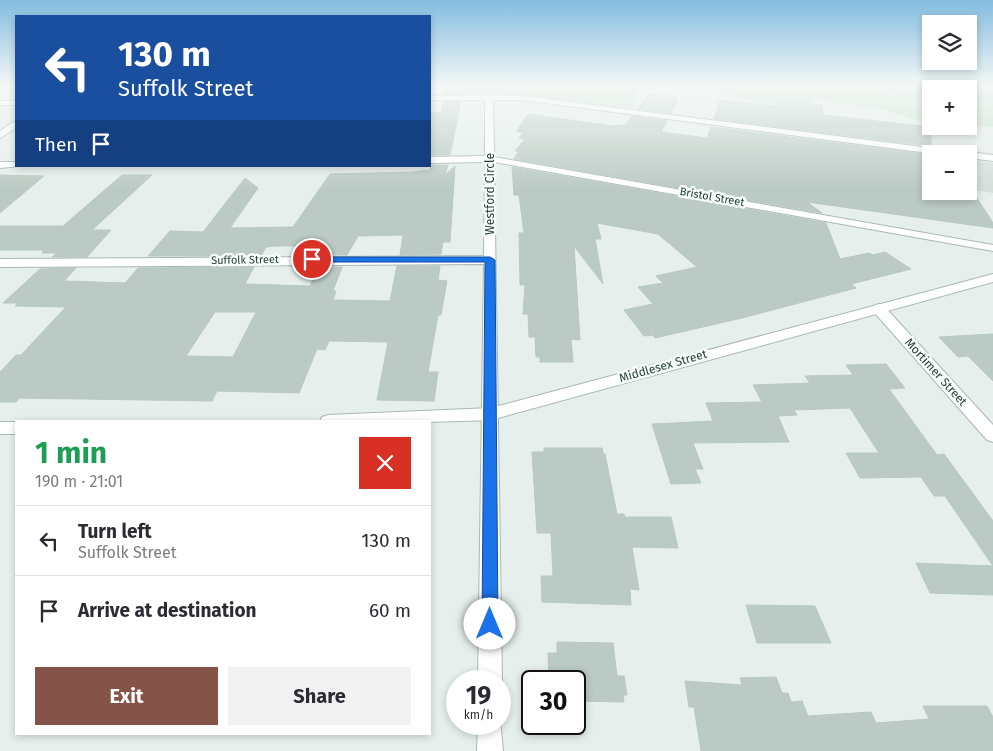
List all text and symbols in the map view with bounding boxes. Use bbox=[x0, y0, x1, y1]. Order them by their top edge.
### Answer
map controls bbox=[922, 15, 977, 200]
button: layers bbox=[922, 15, 977, 70]
text: 130 m bbox=[118, 33, 211, 75]
icon: left bbox=[35, 35, 100, 100]
text: Suffolk Street bbox=[118, 75, 253, 102]
button: + bbox=[922, 80, 977, 135]
icon: arrive bbox=[87, 130, 115, 158]
text: Then bbox=[35, 133, 77, 156]
button: − bbox=[922, 145, 977, 200]
street label: Westford Circle bbox=[483, 153, 497, 235]
street label: Bristol Street bbox=[679, 185, 745, 209]
pin bbox=[291, 238, 333, 280]
icon: arrive bbox=[298, 245, 326, 273]
street label: Suffolk Street bbox=[211, 253, 279, 267]
street label: Mortimer Street bbox=[902, 335, 970, 409]
street label: Middlesex Street bbox=[617, 347, 709, 385]
text: 1 min bbox=[35, 435, 107, 471]
button: close bbox=[359, 437, 411, 489]
text: 190 m · 21:01 bbox=[35, 472, 123, 491]
text: Turn left bbox=[78, 520, 152, 543]
icon: left bbox=[35, 527, 63, 555]
text: 130 m bbox=[361, 529, 411, 552]
text: Suffolk Street bbox=[78, 543, 176, 562]
icon: arrive bbox=[35, 597, 63, 625]
position arrow bbox=[463, 597, 515, 649]
text: Arrive at destination bbox=[78, 599, 257, 622]
text: 60 m bbox=[369, 599, 411, 622]
button: Exit bbox=[35, 667, 218, 725]
button: Share bbox=[228, 667, 411, 725]
speed limit sign: 30 bbox=[521, 670, 586, 735]
text: 19 bbox=[466, 681, 491, 711]
text: km/h bbox=[464, 708, 493, 722]

